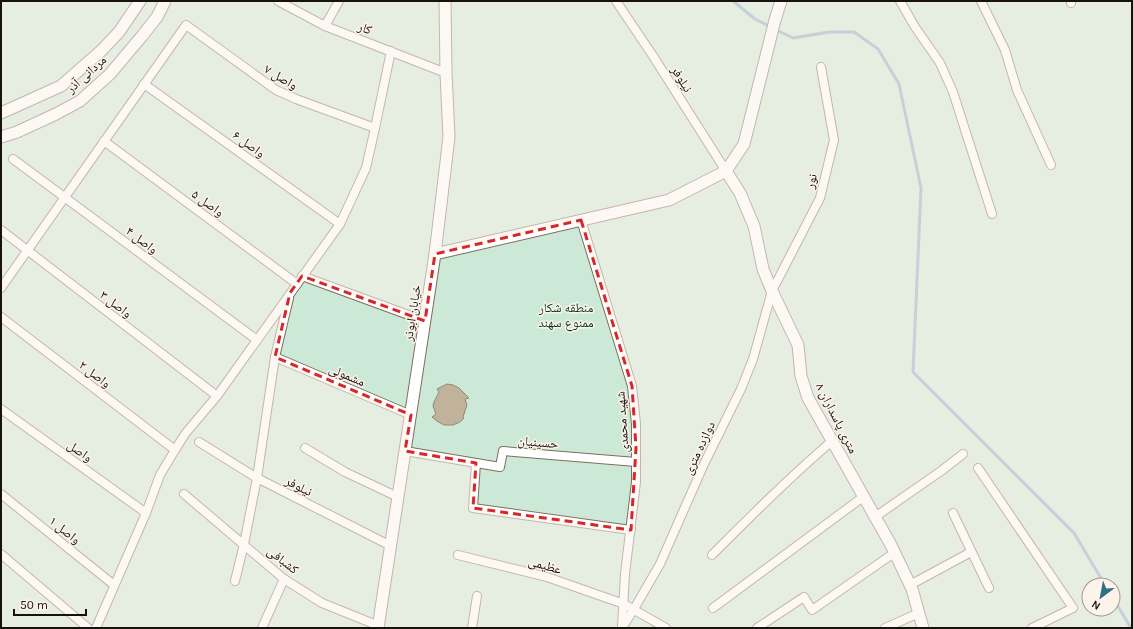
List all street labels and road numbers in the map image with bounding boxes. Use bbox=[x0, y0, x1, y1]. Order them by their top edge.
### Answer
street label: کار bbox=[355, 18, 375, 39]
street label: مردانی آذر bbox=[62, 52, 110, 97]
street label: واصل ۷ bbox=[261, 61, 300, 94]
street label: نیلوفر bbox=[667, 62, 696, 95]
street label: واصل ۶ bbox=[229, 127, 268, 161]
street label: نور bbox=[802, 172, 821, 191]
street label: واصل ۵ bbox=[188, 186, 227, 220]
street label: واصل ۴ bbox=[123, 223, 161, 258]
street label: خیابان ابوذر bbox=[400, 284, 425, 343]
street label: واصل ۳ bbox=[97, 287, 135, 322]
street label: واصل ۲ bbox=[76, 357, 114, 392]
street label: مشمولی bbox=[326, 361, 367, 390]
street label: ۸ متری پاسداران bbox=[812, 380, 861, 456]
street label: شهید محمدی bbox=[612, 391, 633, 453]
street label: دوازده متری bbox=[680, 419, 719, 478]
street label: حسینیان bbox=[517, 433, 559, 452]
street label: واصل bbox=[64, 437, 95, 466]
street label: نیلوفر bbox=[282, 472, 315, 500]
street label: واصل ۱ bbox=[46, 513, 84, 548]
street label: کشبافی bbox=[264, 543, 302, 578]
street label: عظیمی bbox=[526, 553, 564, 578]

